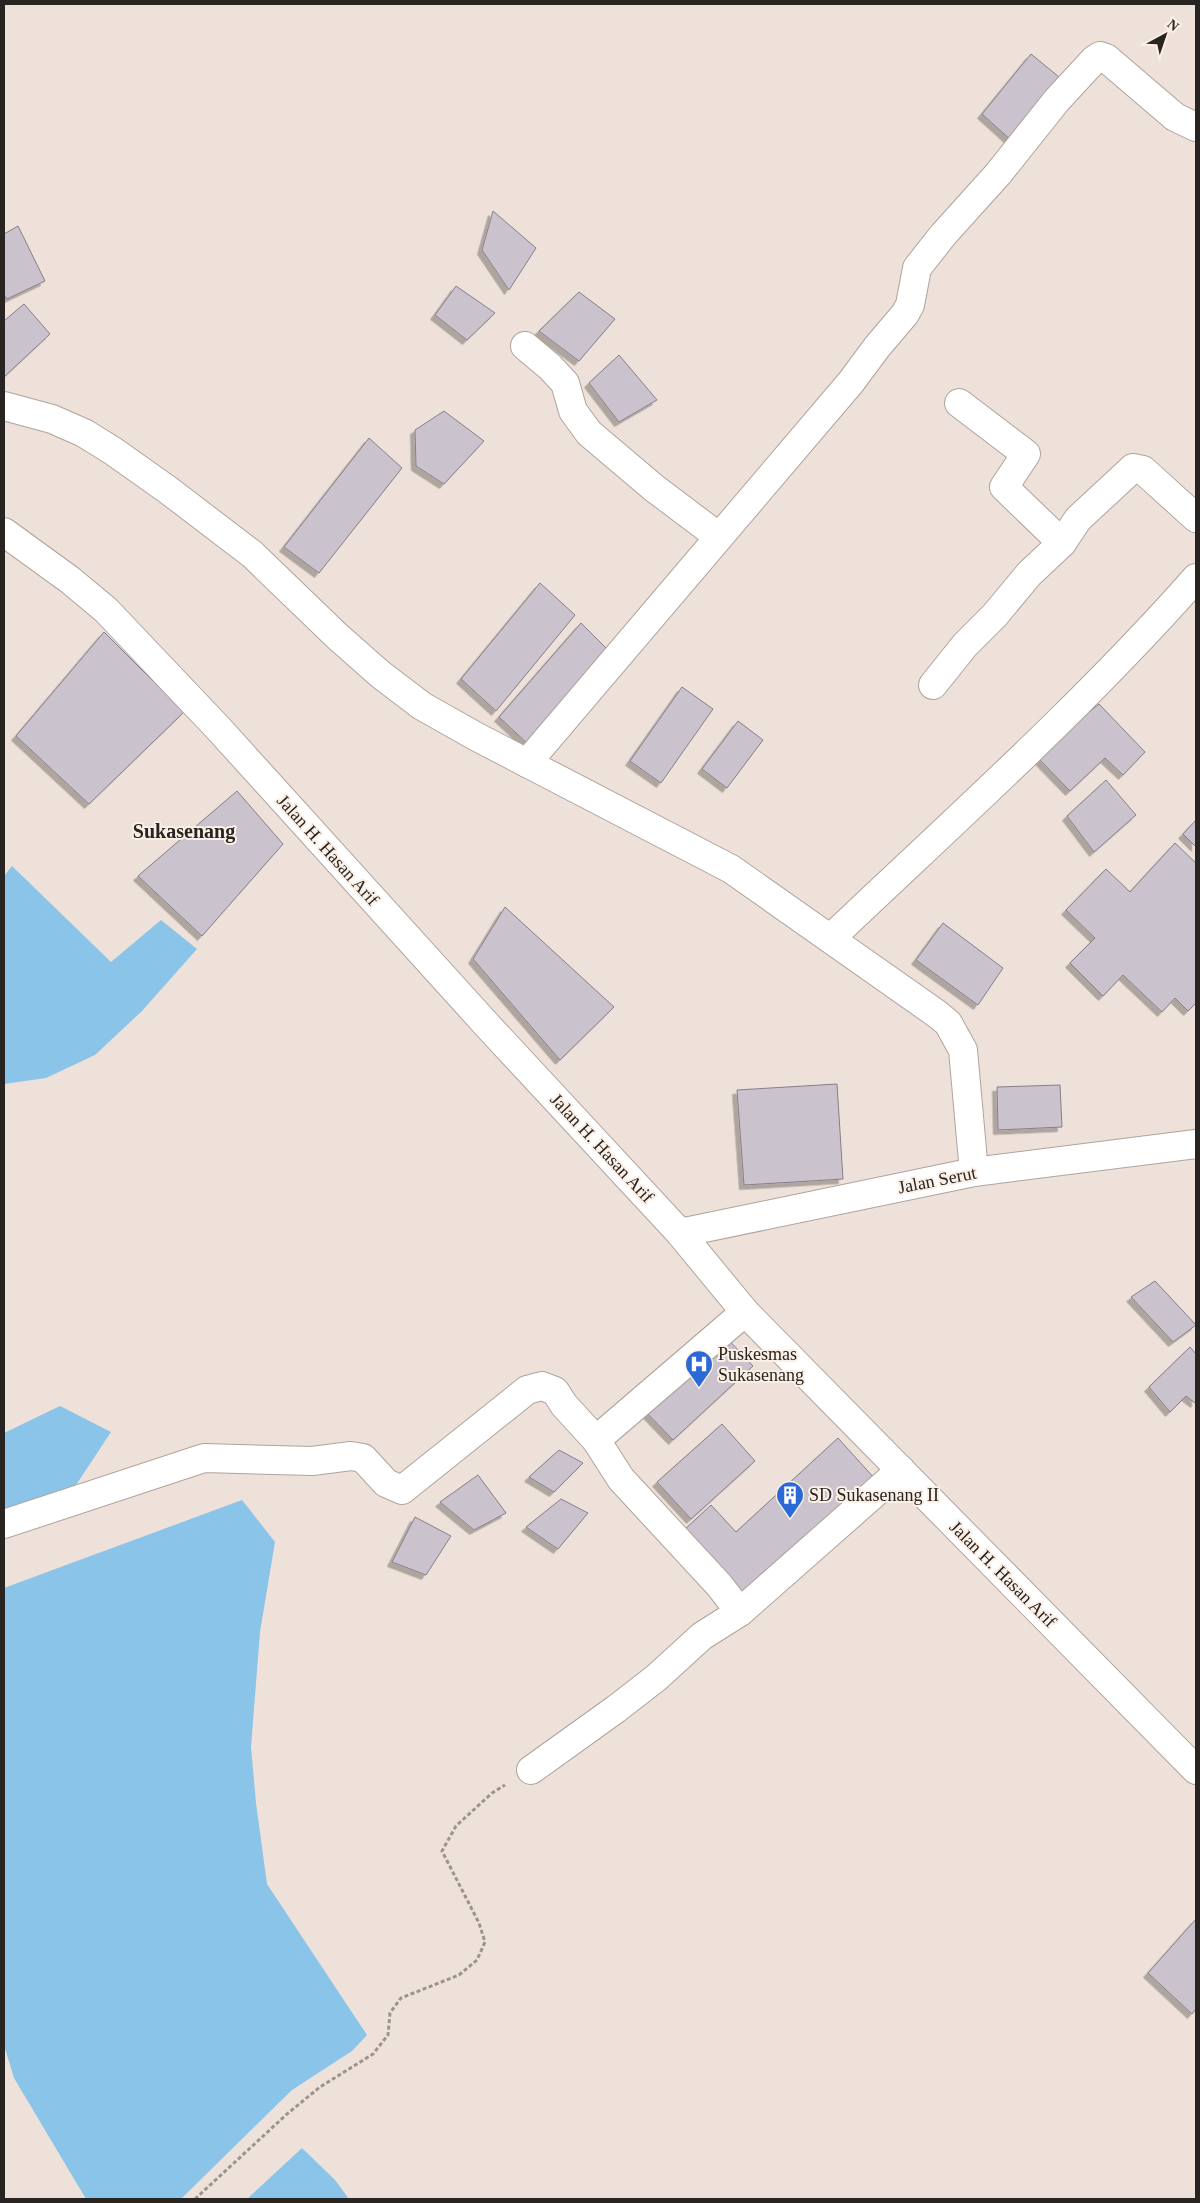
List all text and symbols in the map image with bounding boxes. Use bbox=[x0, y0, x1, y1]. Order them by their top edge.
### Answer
north arrow bbox=[1140, 10, 1190, 60]
text: N bbox=[1164, 16, 1182, 34]
street label: Jalan H. Hasan Arif bbox=[273, 791, 383, 909]
district label: Sukasenang bbox=[133, 820, 235, 843]
street label: Jalan H. Hasan Arif bbox=[546, 1089, 658, 1207]
street label: Jalan Serut bbox=[896, 1163, 978, 1197]
place label: Puskesmas Sukasenang bbox=[718, 1344, 804, 1385]
hospital icon: Puskesmas Sukasenang bbox=[684, 1349, 714, 1388]
building icon: SD Sukasenang II bbox=[775, 1480, 805, 1519]
place label: SD Sukasenang II bbox=[809, 1485, 939, 1505]
street label: Jalan H. Hasan Arif bbox=[946, 1517, 1060, 1631]

